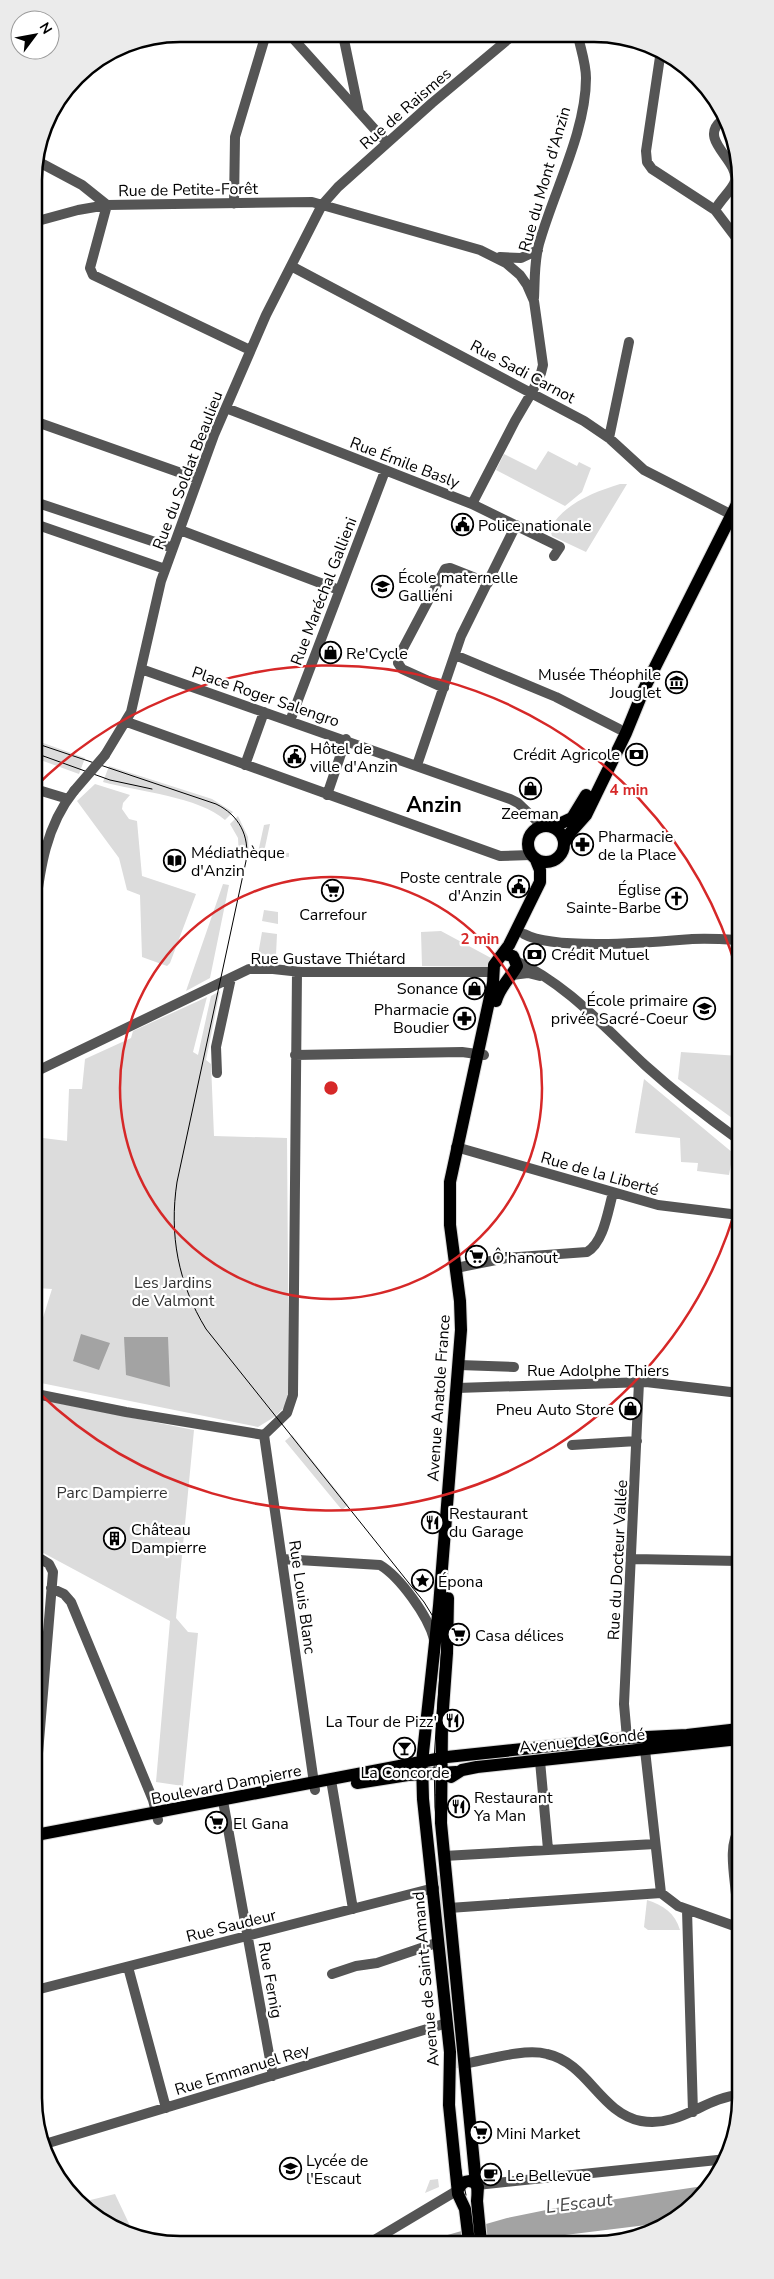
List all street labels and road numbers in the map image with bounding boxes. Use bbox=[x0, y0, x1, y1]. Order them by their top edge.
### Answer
street label: Rue de Raismes bbox=[355, 63, 456, 155]
street label: Rue du Mont d'Anzin bbox=[514, 104, 576, 254]
street label: Rue de Petite-Forêt bbox=[118, 178, 259, 202]
street label: Rue Sadi Carnot bbox=[466, 335, 579, 409]
street label: Rue du Soldat Beaulieu bbox=[147, 388, 228, 553]
street label: Rue Émile Basly bbox=[347, 432, 463, 494]
street label: Rue Maréchal Gallieni bbox=[286, 514, 362, 669]
street label: Place Roger Salengro bbox=[189, 661, 343, 733]
street label: Rue Gustave Thiétard bbox=[250, 948, 406, 970]
street label: Rue de la Liberté bbox=[538, 1147, 661, 1201]
street label: Avenue Anatole France bbox=[422, 1314, 456, 1482]
street label: Rue Adolphe Thiers bbox=[527, 1360, 669, 1382]
street label: Rue du Docteur Vallée bbox=[603, 1479, 633, 1641]
street label: Rue Louis Blanc bbox=[283, 1539, 321, 1656]
street label: Avenue de Condé bbox=[518, 1723, 646, 1759]
street label: Boulevard Dampierre bbox=[149, 1760, 303, 1810]
street label: Avenue de Saint-Amand bbox=[407, 1890, 445, 2067]
street label: Rue Saudeur bbox=[184, 1904, 279, 1948]
street label: Rue Fernig bbox=[252, 1940, 288, 2020]
street label: Rue Emmanuel Rey bbox=[172, 2039, 313, 2101]

